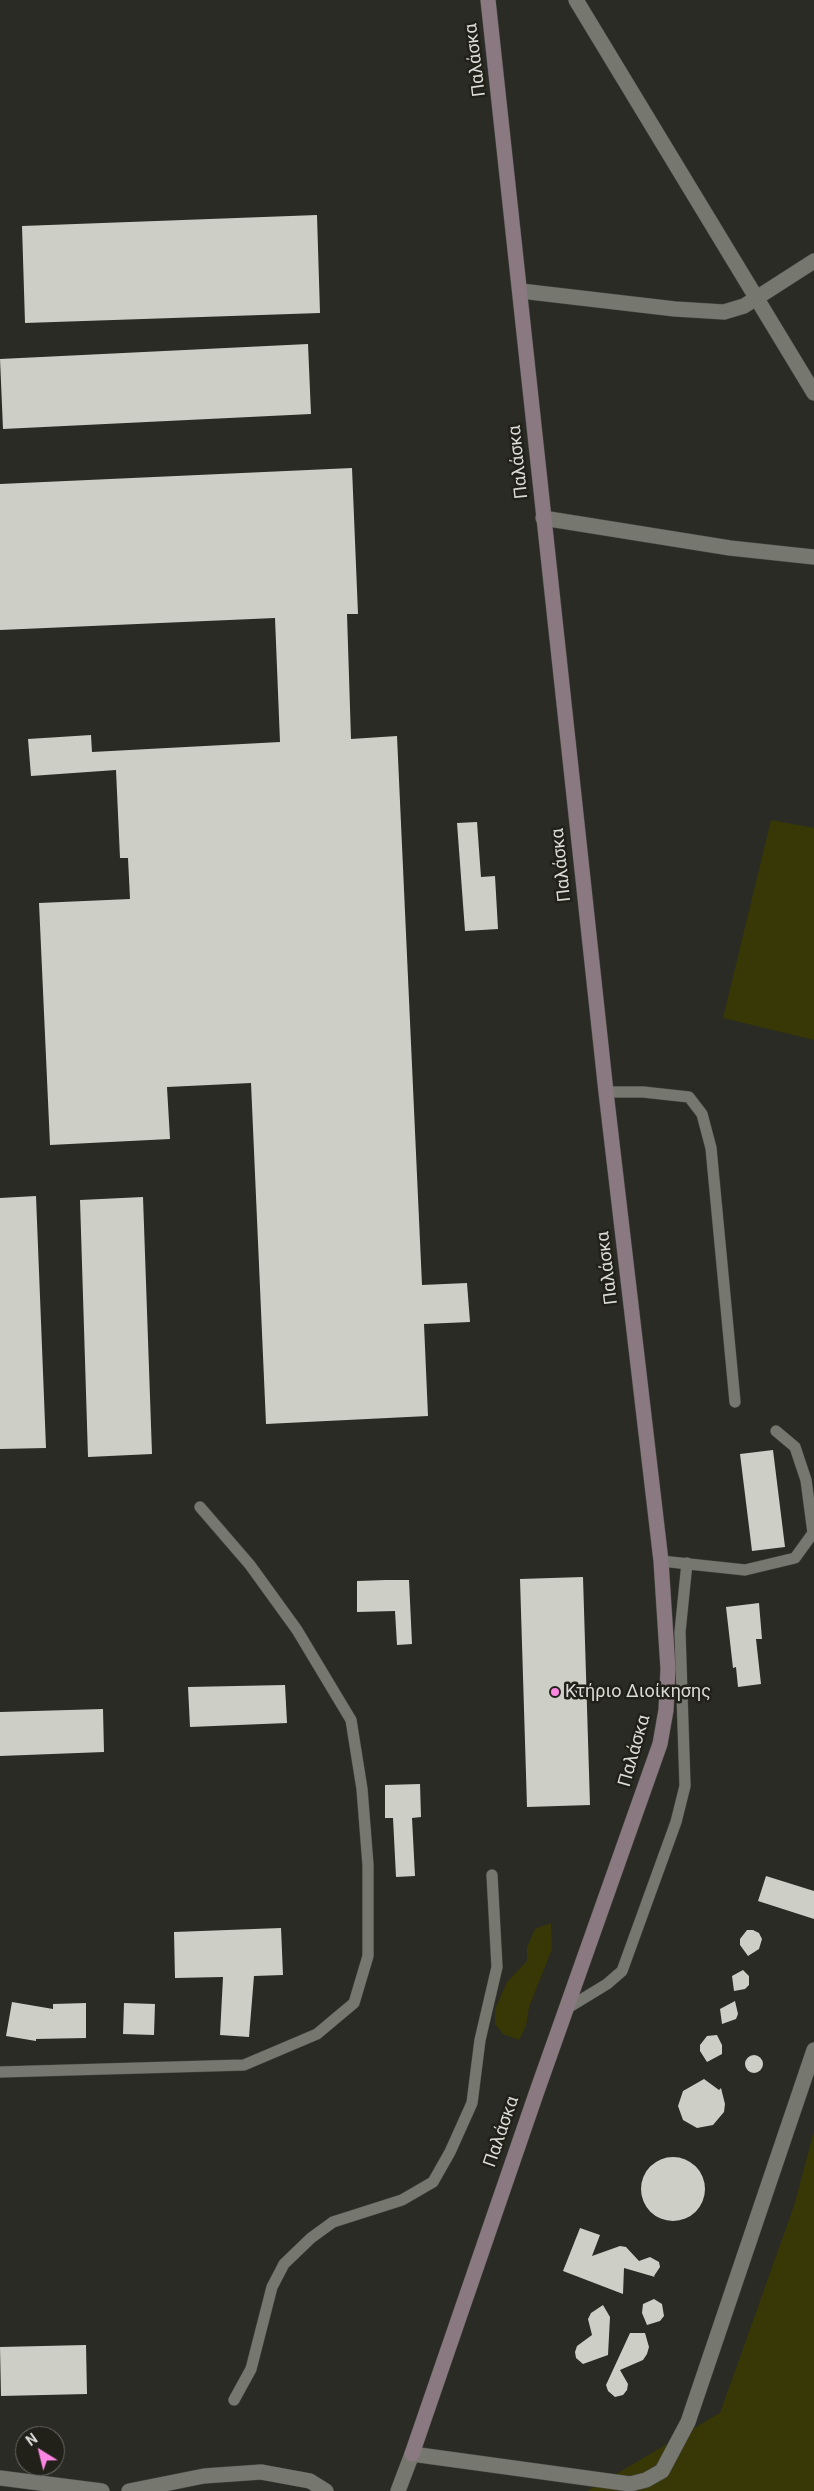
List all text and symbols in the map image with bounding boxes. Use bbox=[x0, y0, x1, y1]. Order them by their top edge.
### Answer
street label: Παλάσκα bbox=[461, 22, 491, 98]
street label: Παλάσκα bbox=[504, 424, 534, 500]
street label: Παλάσκα bbox=[547, 827, 577, 903]
street label: Παλάσκα bbox=[593, 1230, 623, 1306]
place label: Κτήριο Διοίκησης bbox=[565, 1681, 711, 1703]
marker: Κτήριο Διοίκησης bbox=[549, 1686, 561, 1698]
street label: Παλάσκα bbox=[614, 1713, 656, 1789]
street label: Παλάσκα bbox=[480, 2094, 524, 2170]
north arrow bbox=[15, 2426, 65, 2476]
text: N bbox=[23, 2430, 40, 2449]

